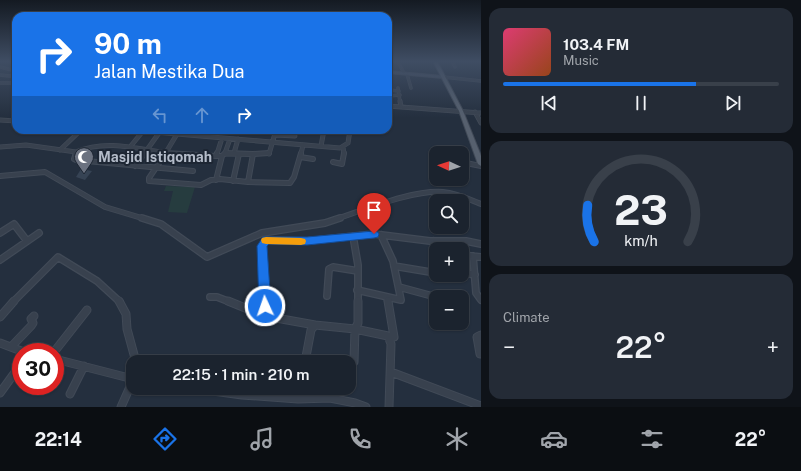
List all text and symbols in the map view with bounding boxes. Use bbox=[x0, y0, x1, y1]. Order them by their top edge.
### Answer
text: 90 m bbox=[94, 27, 162, 60]
icon: right bbox=[28, 28, 80, 80]
text: 103.4 FM bbox=[563, 36, 629, 53]
text: Music bbox=[563, 53, 599, 68]
text: Jalan Mestika Dua bbox=[94, 61, 245, 82]
icon: previous bbox=[538, 92, 560, 114]
icon: pause bbox=[630, 92, 652, 114]
icon: next bbox=[722, 92, 744, 114]
icon: left bbox=[149, 104, 171, 126]
icon: ahead bbox=[191, 104, 213, 126]
icon: right bbox=[233, 104, 255, 126]
mosque icon: Masjid Istiqomah bbox=[73, 146, 95, 174]
north arrow bbox=[429, 146, 469, 186]
map controls bbox=[429, 146, 469, 330]
place label: Masjid Istiqomah bbox=[98, 149, 212, 165]
text: 23 bbox=[614, 184, 668, 233]
pin bbox=[357, 193, 391, 234]
button: search bbox=[429, 194, 469, 234]
icon: arrive bbox=[363, 199, 385, 221]
text: km/h bbox=[624, 231, 658, 248]
button: + bbox=[429, 242, 469, 282]
position arrow bbox=[244, 285, 286, 327]
button: − bbox=[429, 290, 469, 330]
text: Climate bbox=[503, 310, 550, 325]
text: 22° bbox=[615, 329, 667, 365]
text: − bbox=[503, 334, 515, 360]
text: + bbox=[767, 334, 779, 360]
speed limit sign: 30 bbox=[12, 343, 64, 395]
text: 22:15 · 1 min · 210 m bbox=[172, 366, 310, 383]
icon: directions bbox=[151, 425, 179, 453]
icon: music bbox=[248, 425, 276, 453]
icon: phone bbox=[346, 425, 374, 453]
icon: climate bbox=[443, 425, 471, 453]
icon: car bbox=[540, 425, 568, 453]
icon: filters bbox=[638, 425, 666, 453]
text: 22:14 bbox=[35, 429, 82, 450]
text: 22° bbox=[735, 429, 766, 450]

